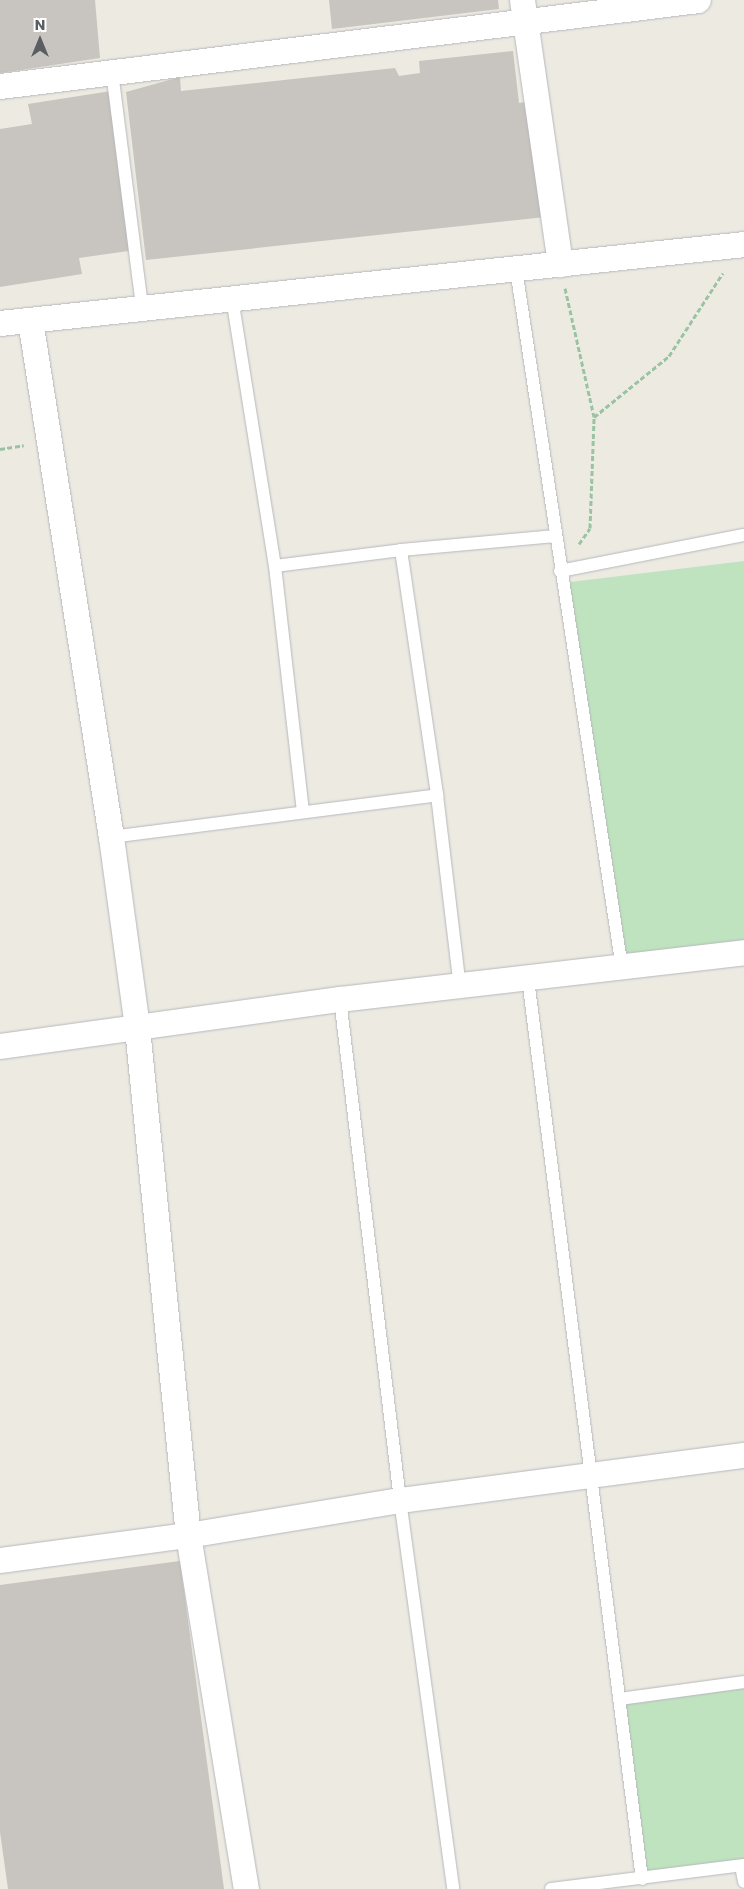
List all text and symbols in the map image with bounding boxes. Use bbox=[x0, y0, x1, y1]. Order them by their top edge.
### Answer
north arrow bbox=[15, 15, 65, 65]
text: N bbox=[35, 15, 45, 35]

